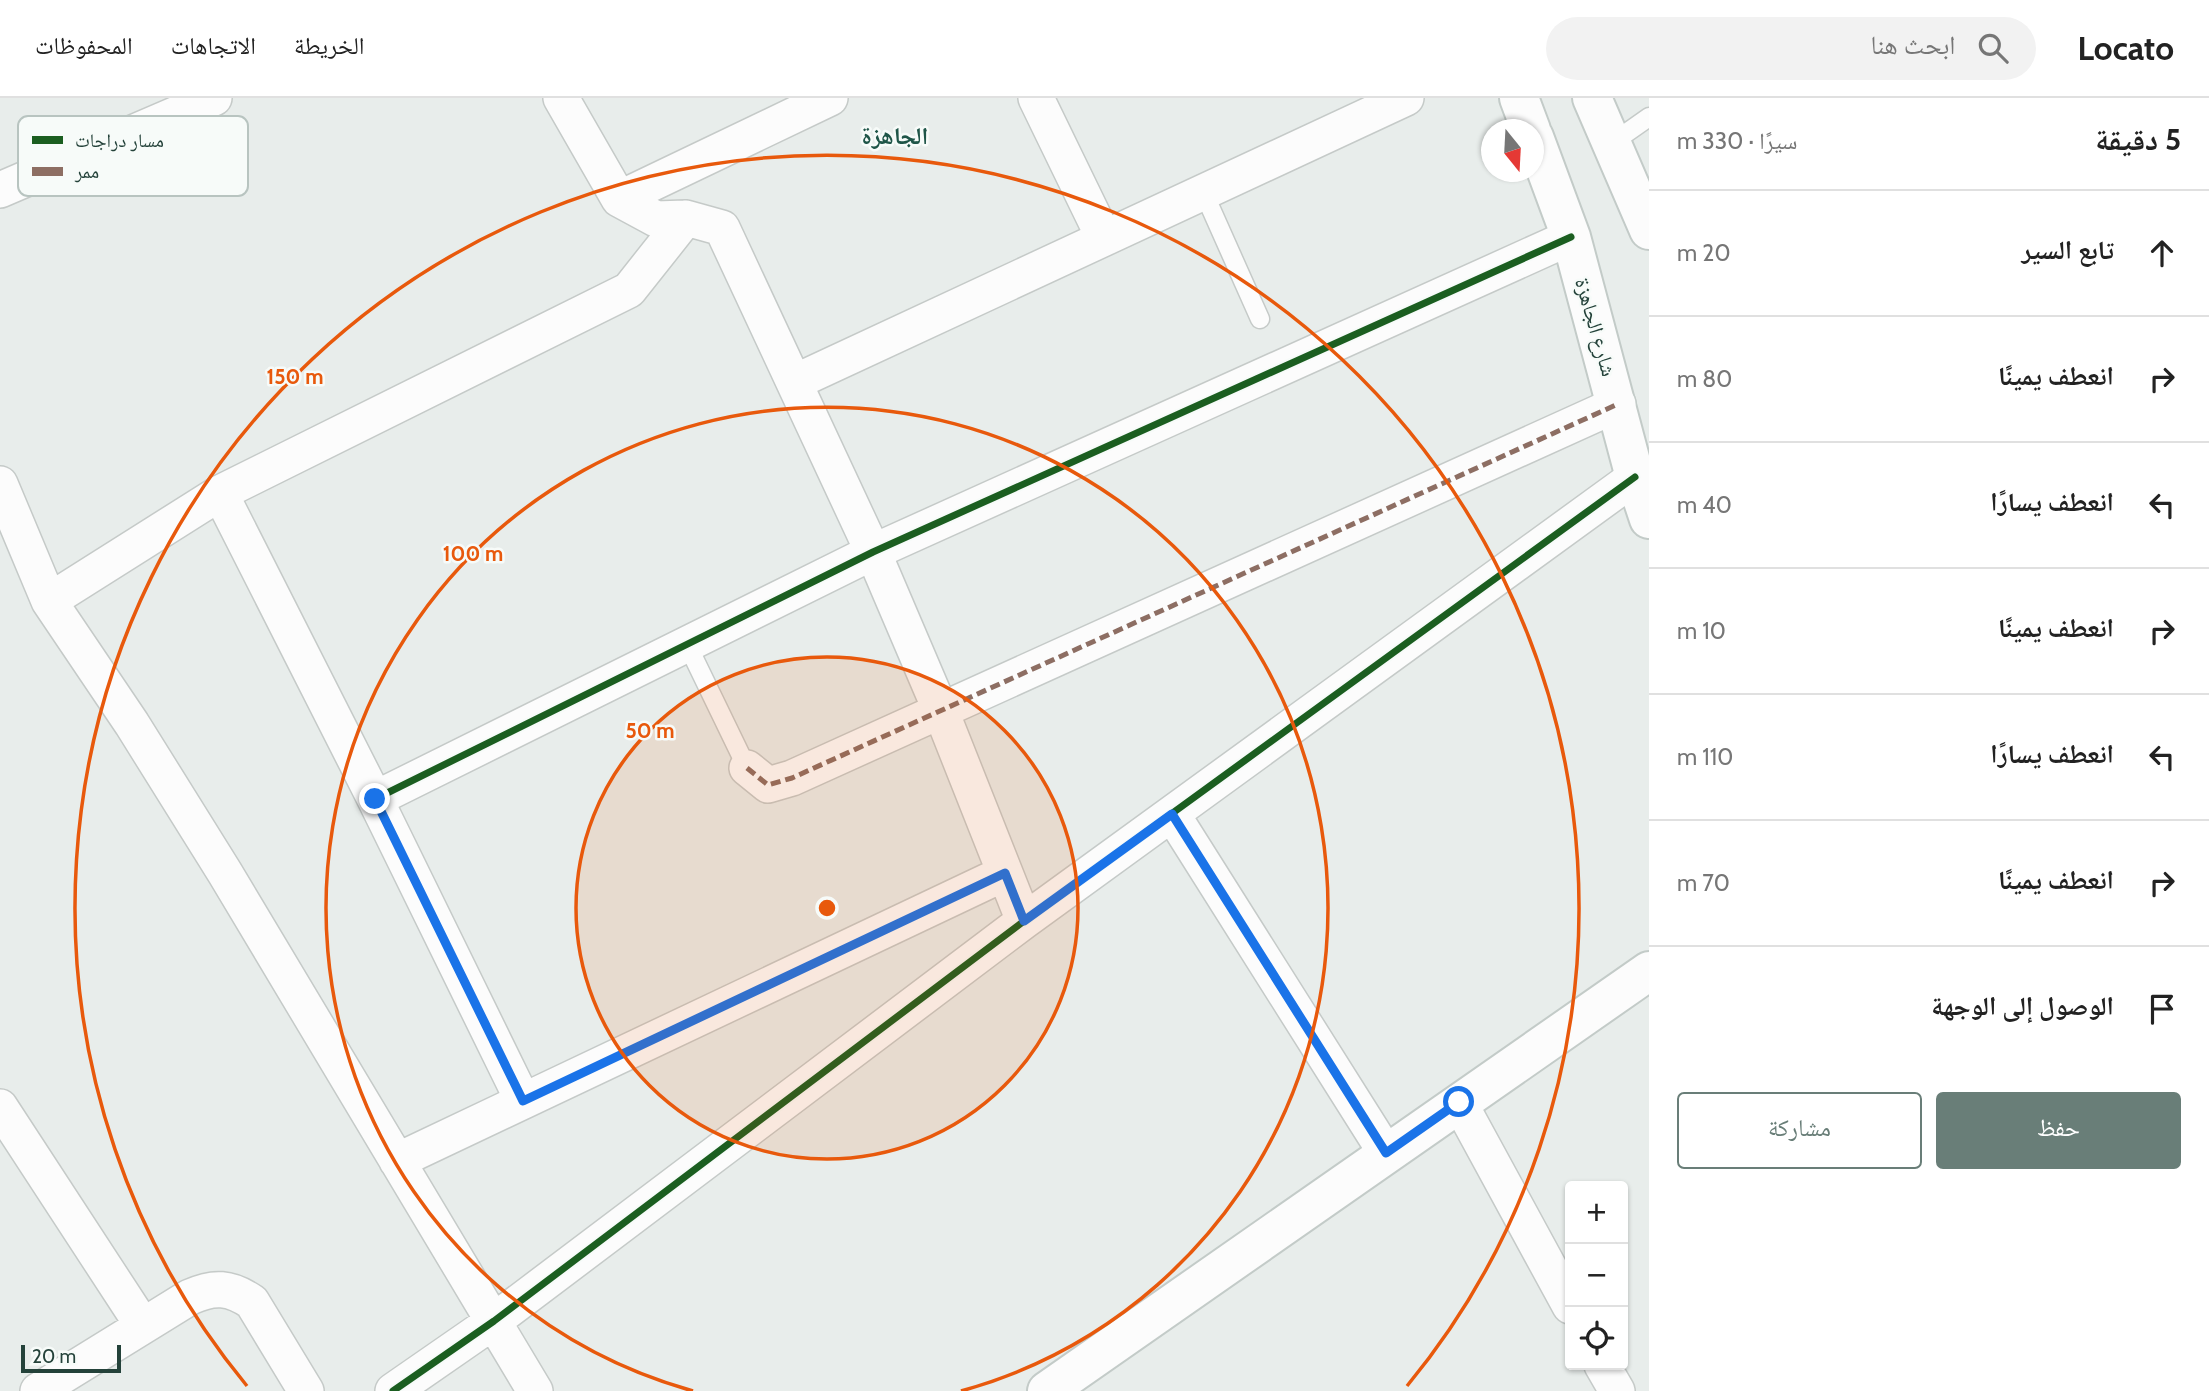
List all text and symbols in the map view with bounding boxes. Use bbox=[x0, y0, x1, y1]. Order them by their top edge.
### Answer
search box bbox=[1546, 17, 2036, 80]
text: Locato bbox=[2078, 28, 2174, 68]
text: ابحث هنا bbox=[1870, 29, 1956, 61]
icon: search bbox=[1974, 29, 2012, 67]
text: المحفوظات bbox=[35, 31, 133, 60]
text: الاتجاهات bbox=[171, 31, 256, 60]
text: الخريطة bbox=[294, 31, 365, 60]
legend bbox=[18, 116, 248, 196]
north arrow bbox=[1481, 119, 1544, 182]
district label: الجاهزة bbox=[862, 121, 928, 150]
text: 5 دقيقة bbox=[2095, 121, 2181, 158]
text: سيرًا · 330 m bbox=[1677, 127, 1797, 155]
text: مسار دراجات bbox=[75, 129, 164, 152]
text: ممر bbox=[74, 160, 99, 183]
text: تابع السير bbox=[2021, 234, 2114, 266]
icon: ahead bbox=[2143, 234, 2181, 272]
text: 20 m bbox=[1677, 239, 1730, 267]
street label: شارع الجاهزة bbox=[1569, 275, 1622, 379]
text: انعطف يمينًا bbox=[1998, 360, 2114, 392]
icon: right bbox=[2143, 360, 2181, 398]
text: 150 m bbox=[267, 364, 323, 389]
text: 80 m bbox=[1677, 365, 1732, 393]
text: انعطف يسارًا bbox=[1990, 486, 2114, 518]
icon: left bbox=[2143, 486, 2181, 524]
text: 40 m bbox=[1677, 491, 1732, 519]
text: 100 m bbox=[443, 541, 503, 566]
text: انعطف يمينًا bbox=[1998, 612, 2114, 644]
icon: right bbox=[2143, 612, 2181, 650]
text: 10 m bbox=[1677, 617, 1726, 645]
text: 50 m bbox=[625, 718, 675, 743]
text: انعطف يسارًا bbox=[1990, 738, 2114, 770]
icon: left bbox=[2143, 738, 2181, 776]
text: 110 m bbox=[1677, 743, 1733, 771]
route end bbox=[359, 783, 390, 814]
text: انعطف يمينًا bbox=[1998, 864, 2114, 896]
icon: right bbox=[2143, 864, 2181, 902]
text: 70 m bbox=[1677, 869, 1730, 897]
centre of rings bbox=[815, 896, 839, 920]
text: الوصول إلى الوجهة bbox=[1931, 990, 2114, 1022]
icon: arrive bbox=[2143, 990, 2181, 1028]
route start bbox=[1443, 1086, 1474, 1117]
button: مشاركة bbox=[1677, 1092, 1922, 1169]
button: حفظ bbox=[1936, 1092, 2181, 1169]
map controls bbox=[1565, 1181, 1628, 1370]
button: + bbox=[1565, 1181, 1628, 1244]
button: − bbox=[1565, 1244, 1628, 1307]
button: locate bbox=[1565, 1307, 1628, 1370]
scale bar bbox=[21, 1342, 121, 1374]
text: 20 m bbox=[32, 1345, 76, 1368]

